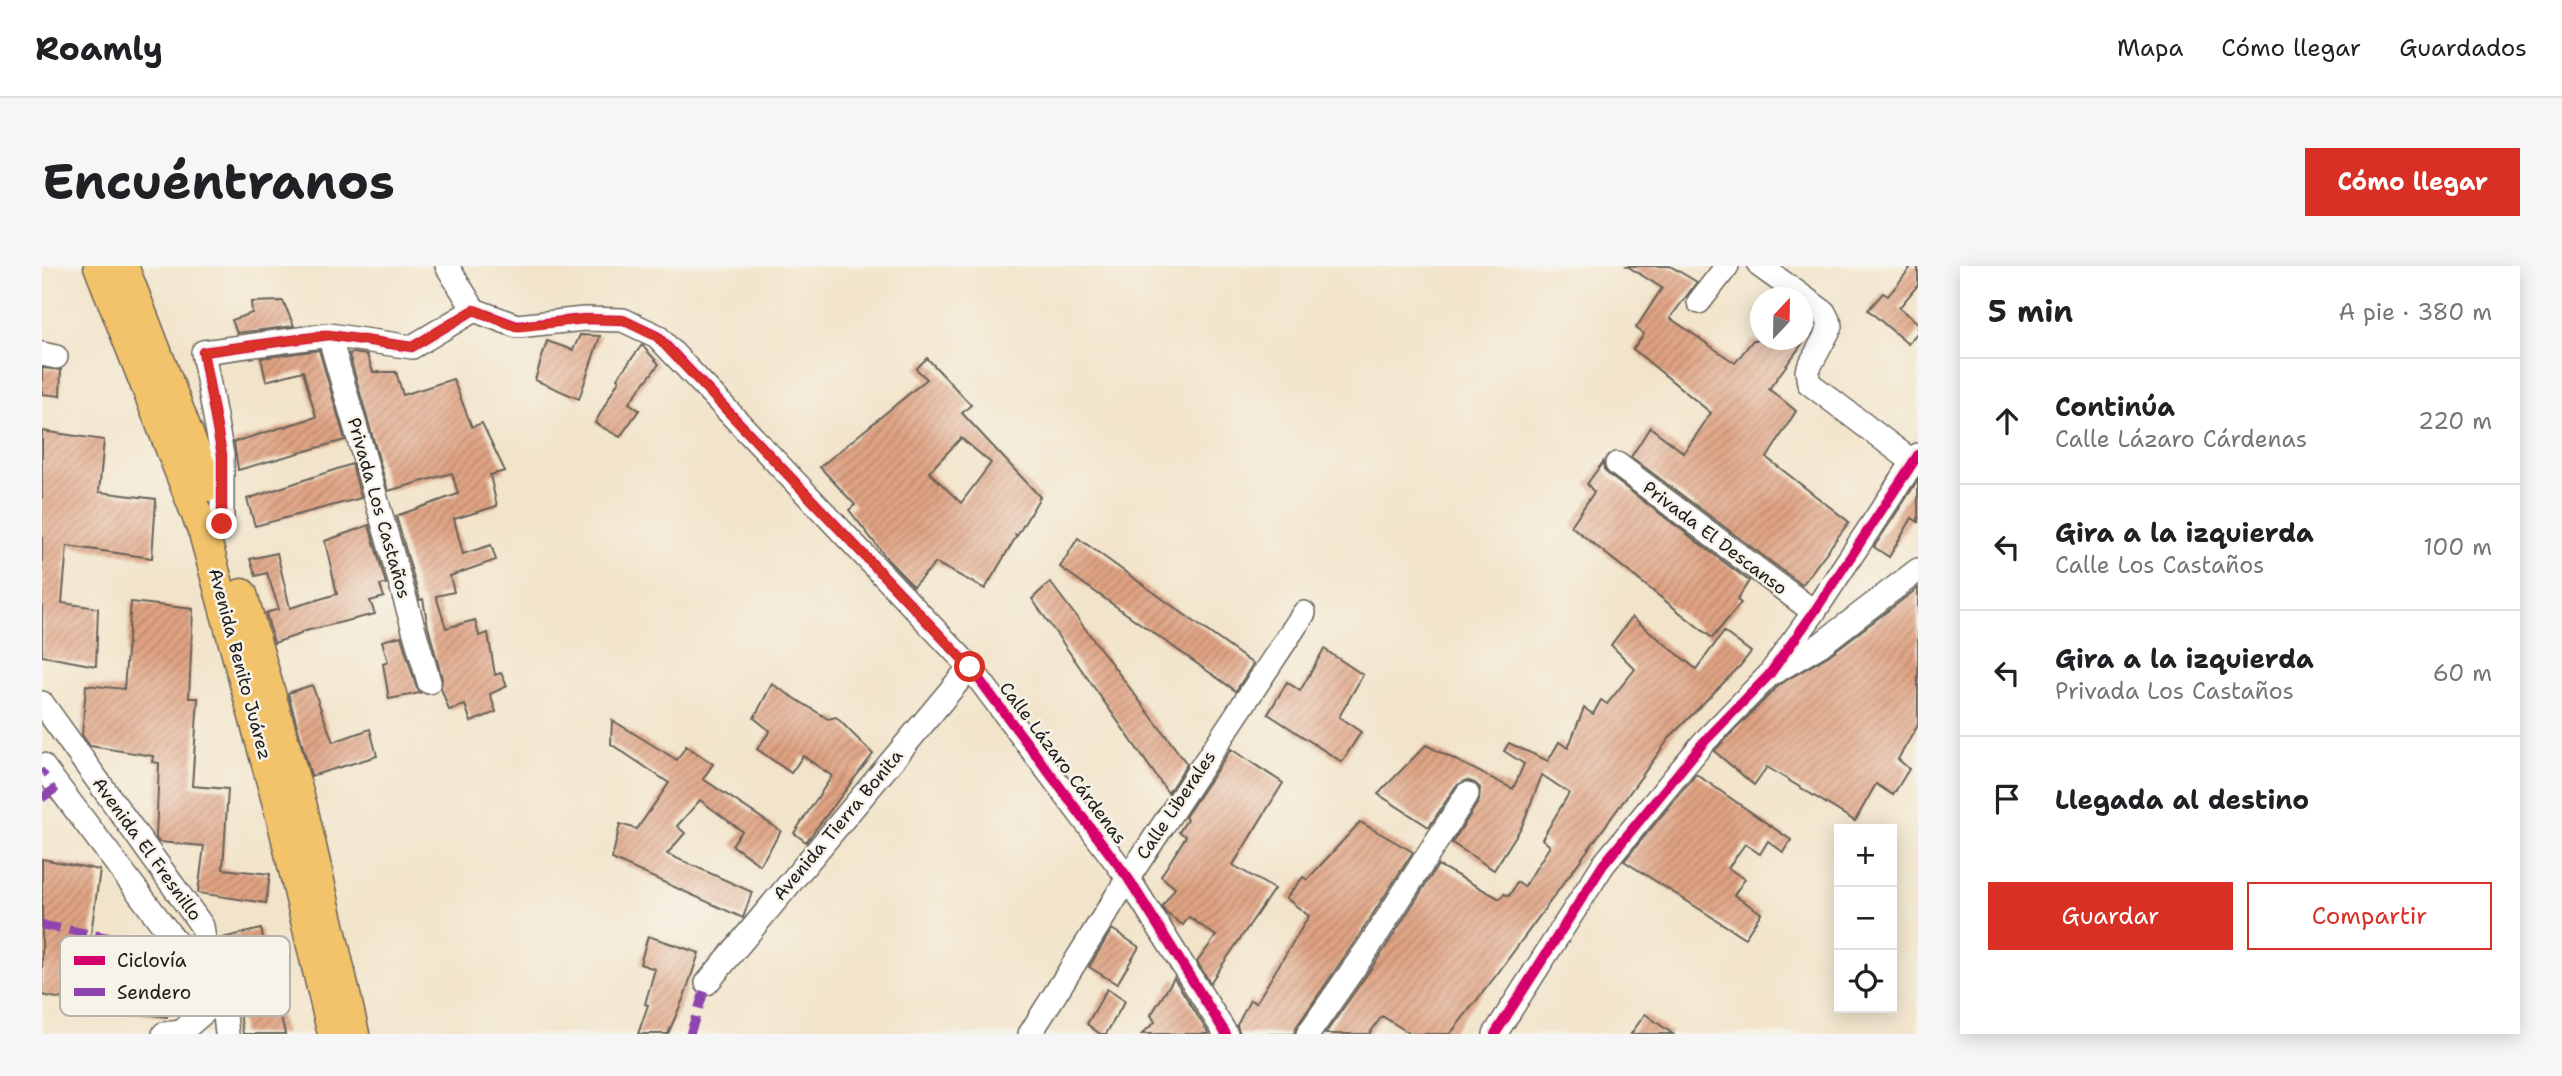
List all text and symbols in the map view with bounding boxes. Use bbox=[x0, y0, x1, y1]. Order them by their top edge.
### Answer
text: Roamly bbox=[35, 26, 163, 71]
text: Mapa bbox=[2117, 32, 2183, 64]
text: Cómo llegar bbox=[2221, 32, 2361, 64]
text: Guardados bbox=[2399, 32, 2527, 64]
button: Cómo llegar bbox=[2305, 148, 2520, 216]
text: Encuéntranos bbox=[42, 149, 395, 215]
north arrow bbox=[1750, 287, 1813, 350]
text: 5 min bbox=[1988, 291, 2073, 332]
text: A pie · 380 m bbox=[2339, 297, 2492, 327]
text: Continúa bbox=[2055, 389, 2175, 424]
icon: ahead bbox=[1988, 402, 2026, 440]
text: 220 m bbox=[2418, 406, 2492, 436]
street label: Privada Los Castaños bbox=[342, 415, 416, 601]
text: Calle Lázaro Cárdenas bbox=[2055, 424, 2307, 454]
street label: Privada El Descanso bbox=[1638, 476, 1792, 600]
route end bbox=[206, 508, 237, 539]
text: Gira a la izquierda bbox=[2055, 515, 2314, 550]
icon: left bbox=[1988, 528, 2026, 566]
text: 100 m bbox=[2423, 532, 2492, 562]
text: Calle Los Castaños bbox=[2055, 550, 2264, 580]
street label: Avenida Benito Juárez bbox=[203, 566, 277, 762]
text: Gira a la izquierda bbox=[2055, 641, 2314, 676]
route start bbox=[954, 651, 985, 682]
icon: left bbox=[1988, 654, 2026, 692]
text: 60 m bbox=[2433, 658, 2492, 688]
text: Privada Los Castaños bbox=[2055, 676, 2294, 706]
street label: Calle Lázaro Cárdenas bbox=[994, 677, 1132, 849]
street label: Avenida Tierra Bonita bbox=[768, 744, 908, 906]
street label: Calle Liberales bbox=[1131, 746, 1221, 864]
street label: Avenida El Fresnillo bbox=[87, 772, 207, 926]
icon: arrive bbox=[1988, 780, 2026, 818]
text: Llegada al destino bbox=[2055, 782, 2309, 817]
map controls bbox=[1834, 824, 1897, 1013]
button: + bbox=[1834, 824, 1897, 887]
button: Guardar bbox=[1988, 882, 2233, 950]
button: Compartir bbox=[2247, 882, 2492, 950]
button: − bbox=[1834, 887, 1897, 950]
legend bbox=[60, 936, 290, 1016]
text: Ciclovía bbox=[117, 948, 187, 973]
button: locate bbox=[1834, 950, 1897, 1013]
text: Sendero bbox=[117, 980, 191, 1005]

